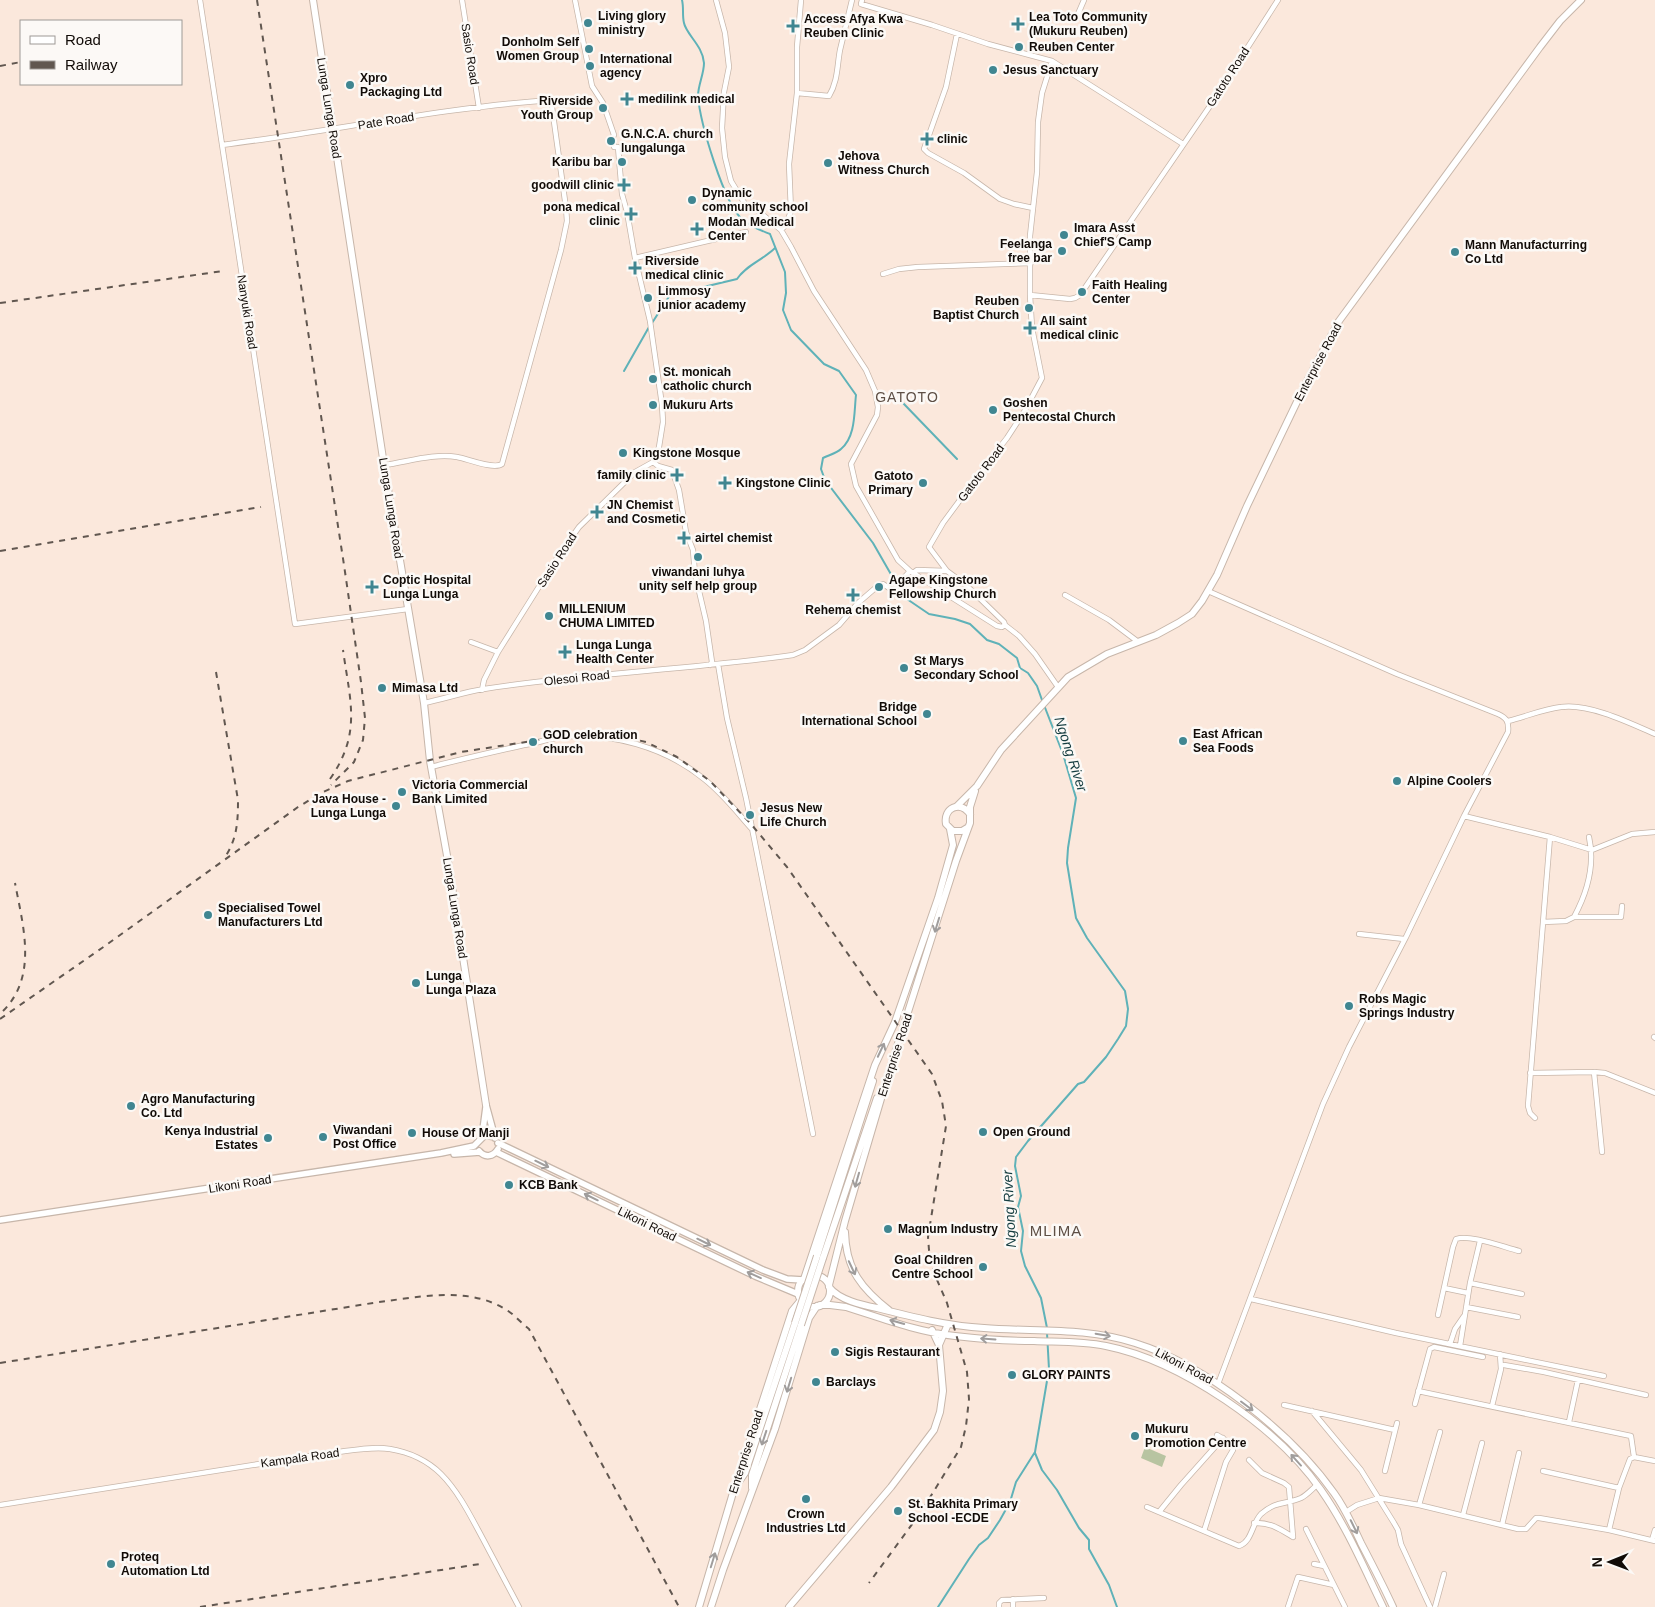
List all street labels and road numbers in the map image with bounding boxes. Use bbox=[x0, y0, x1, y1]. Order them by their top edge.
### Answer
street label: Sasio Road bbox=[458, 22, 482, 86]
street label: Gatoto Road bbox=[1204, 45, 1252, 109]
street label: Lunga Lunga Road bbox=[314, 56, 344, 160]
street label: Pate Road bbox=[357, 110, 415, 132]
street label: Nanyuki Road bbox=[234, 274, 260, 350]
street label: Enterprise Road bbox=[1291, 320, 1345, 404]
street label: Gatoto Road bbox=[955, 442, 1007, 504]
street label: Lunga Lunga Road bbox=[376, 456, 406, 560]
street label: Sasio Road bbox=[534, 530, 580, 590]
street label: Olesoi Road bbox=[543, 668, 611, 688]
street label: Lunga Lunga Road bbox=[440, 856, 470, 960]
street label: Enterprise Road bbox=[875, 1012, 915, 1098]
street label: Likoni Road bbox=[208, 1172, 272, 1196]
street label: Likoni Road bbox=[615, 1204, 679, 1244]
street label: Likoni Road bbox=[1153, 1345, 1215, 1387]
street label: Enterprise Road bbox=[726, 1409, 766, 1495]
street label: Kampala Road bbox=[260, 1446, 340, 1470]

